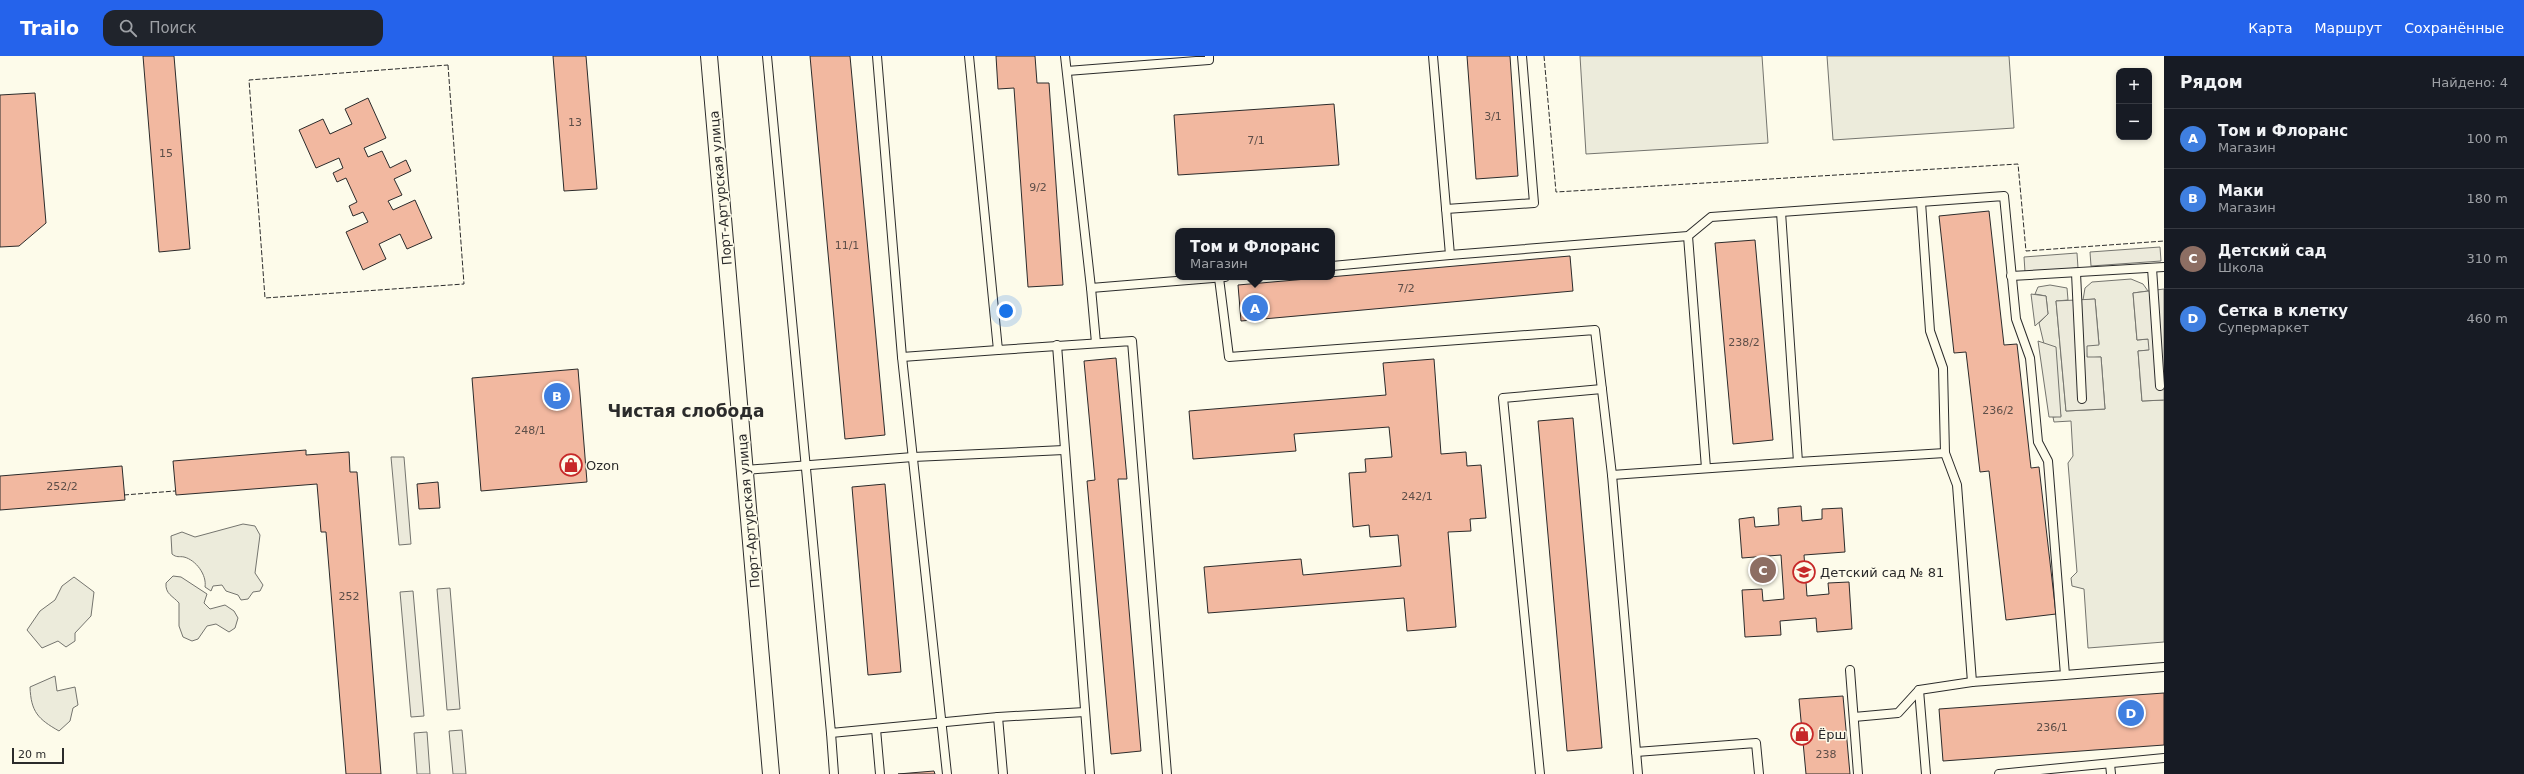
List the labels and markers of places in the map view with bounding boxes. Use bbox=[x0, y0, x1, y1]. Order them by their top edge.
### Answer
pin: A bbox=[1242, 293, 1268, 323]
pin: B bbox=[544, 381, 570, 411]
shop icon: Ozon bbox=[558, 452, 584, 478]
place label: Ozon bbox=[586, 458, 619, 473]
pin: C bbox=[1750, 555, 1776, 585]
school or university icon: Детский сад № 81 bbox=[1791, 559, 1817, 585]
place label: Детский сад № 81 bbox=[1820, 565, 1944, 580]
pin: D bbox=[2118, 698, 2144, 728]
shop icon: Ёрш bbox=[1789, 721, 1815, 747]
place label: Ёрш bbox=[1818, 727, 1846, 742]

